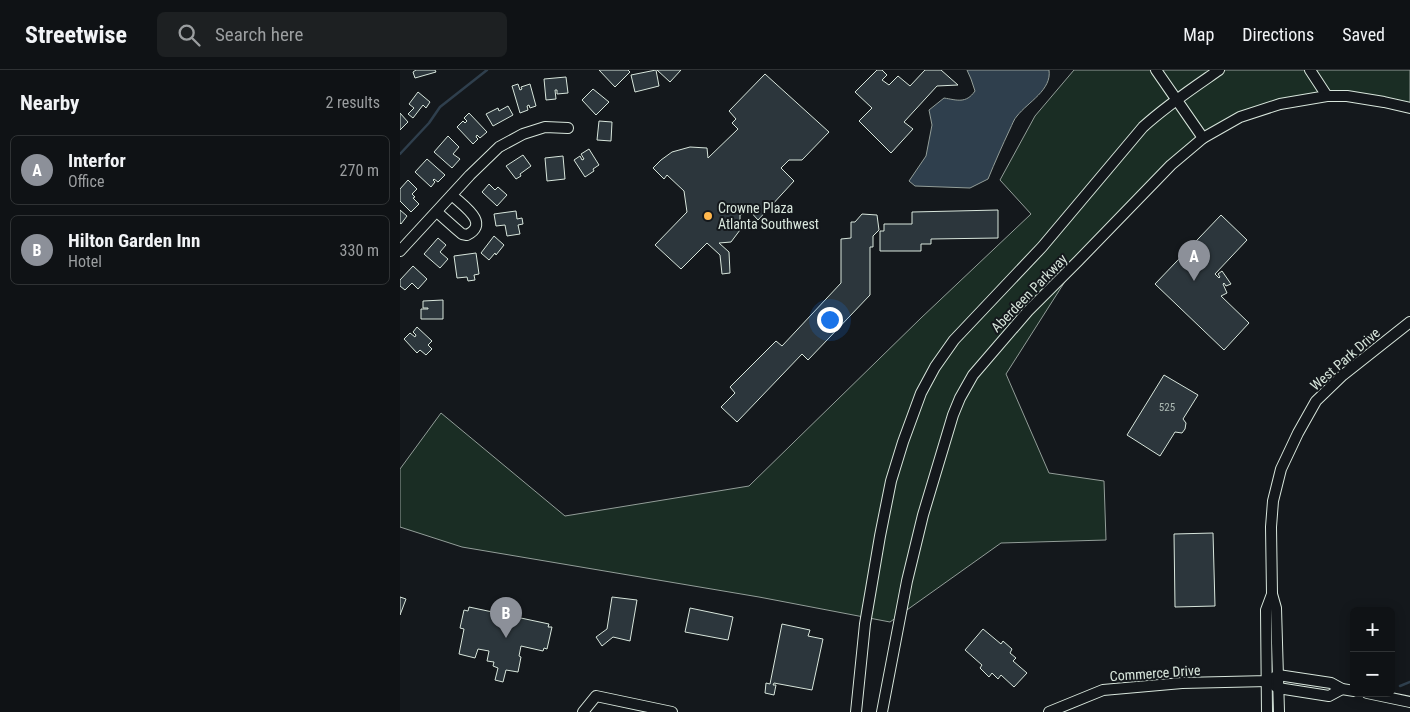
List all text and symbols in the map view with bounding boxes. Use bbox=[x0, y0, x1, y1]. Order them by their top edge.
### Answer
search box bbox=[157, 12, 507, 57]
text: Streetwise bbox=[25, 21, 127, 49]
icon: search bbox=[175, 21, 203, 49]
text: Search here bbox=[215, 23, 303, 46]
text: Map bbox=[1183, 24, 1214, 45]
text: Directions bbox=[1242, 24, 1314, 45]
text: Saved bbox=[1342, 24, 1385, 45]
text: Nearby bbox=[20, 91, 79, 115]
text: 2 results bbox=[325, 93, 380, 112]
text: Interfor bbox=[68, 149, 126, 172]
text: A bbox=[32, 161, 42, 180]
text: 270 m bbox=[340, 161, 379, 180]
text: Office bbox=[68, 172, 104, 191]
place label: Crowne Plaza Atlanta Southwest bbox=[718, 200, 819, 232]
marker: Crowne Plaza Atlanta Southwest bbox=[702, 210, 714, 222]
text: Hilton Garden Inn bbox=[68, 229, 200, 252]
pin: A bbox=[1178, 240, 1210, 281]
text: B bbox=[33, 241, 41, 260]
text: 330 m bbox=[340, 241, 379, 260]
street label: Aberdeen Parkway bbox=[988, 251, 1070, 335]
text: Hotel bbox=[68, 252, 102, 271]
your location bbox=[817, 307, 843, 333]
street label: West Park Drive bbox=[1307, 324, 1383, 394]
house number: 525 bbox=[1159, 401, 1175, 414]
pin: B bbox=[490, 597, 522, 638]
map controls bbox=[1350, 607, 1395, 697]
button: + bbox=[1350, 607, 1395, 652]
button: − bbox=[1350, 652, 1395, 697]
street label: Commerce Drive bbox=[1109, 662, 1201, 684]

